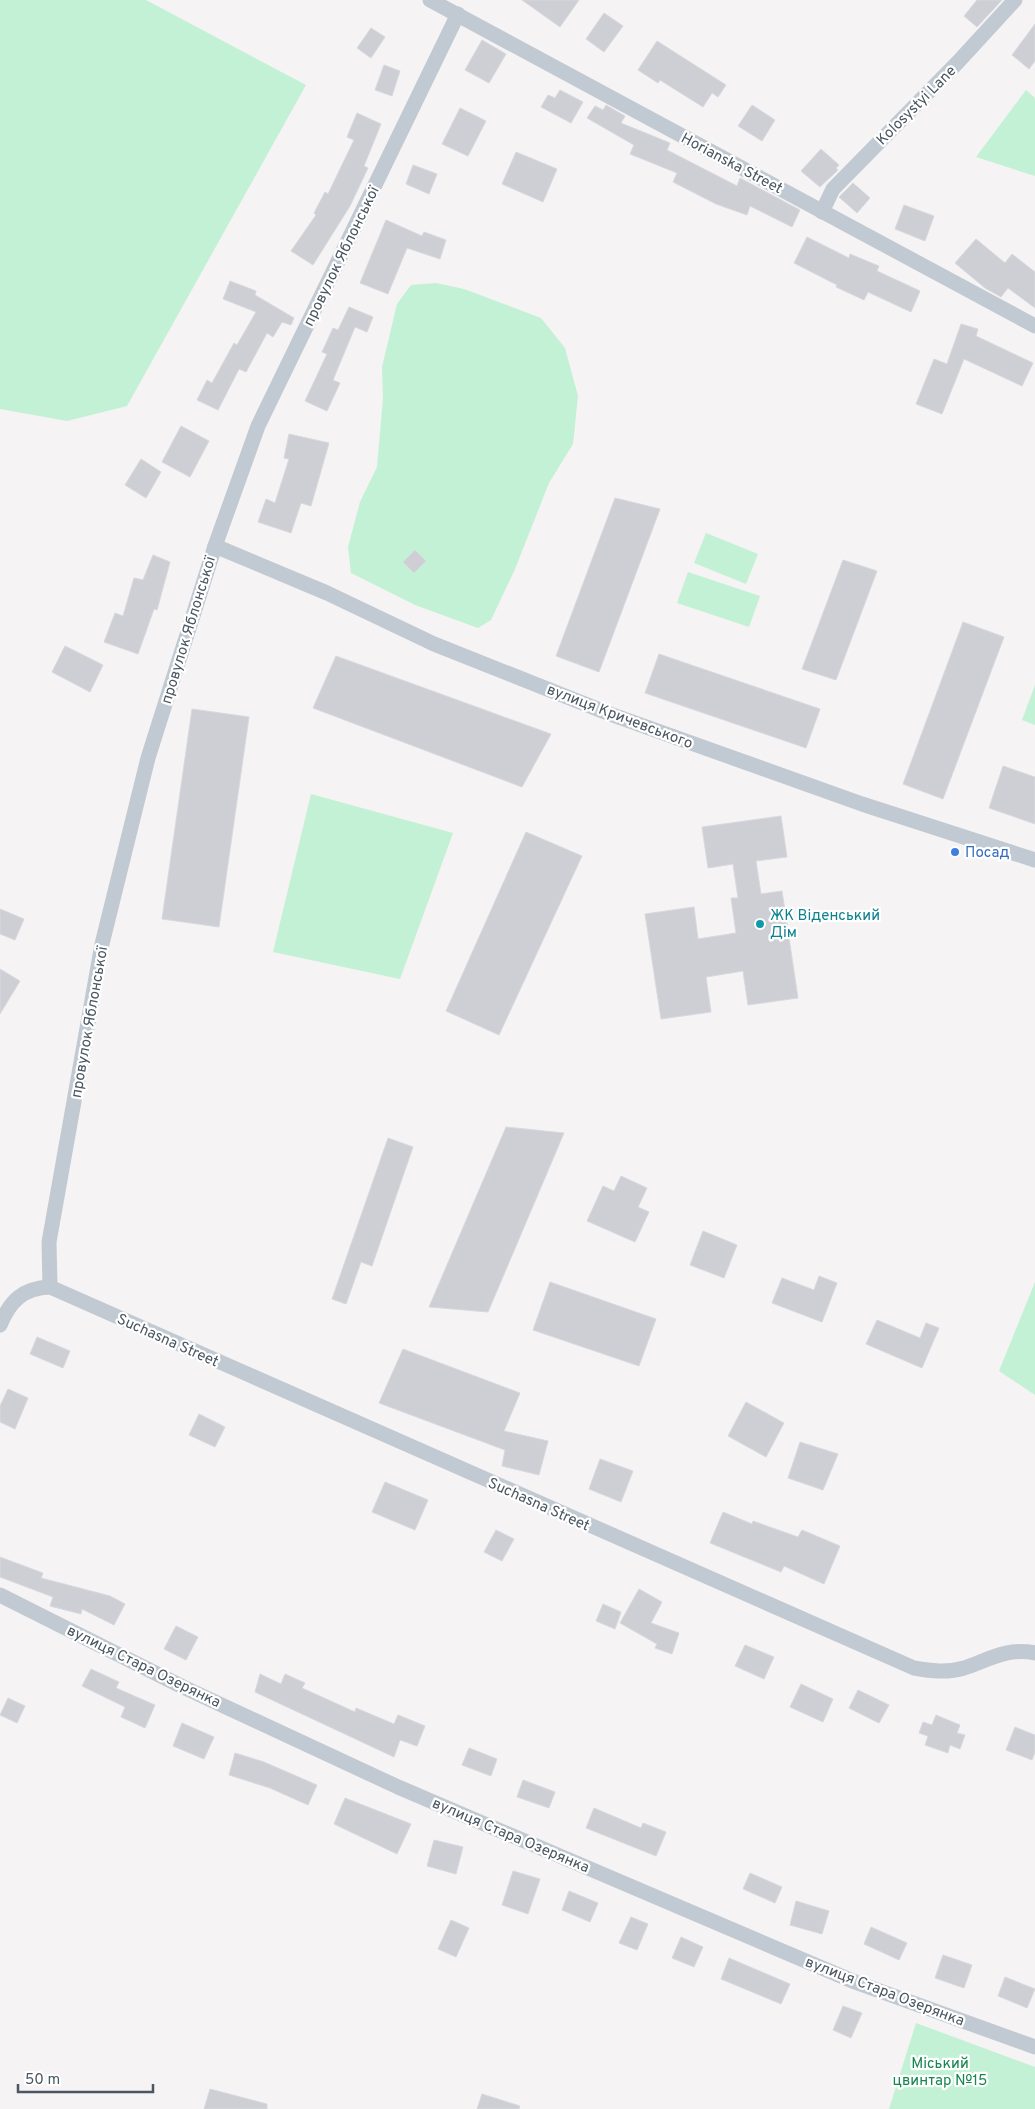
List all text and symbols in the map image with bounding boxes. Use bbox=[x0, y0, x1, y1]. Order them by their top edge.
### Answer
street label: Kolosystyi Lane bbox=[873, 62, 961, 150]
street label: Horianska Street bbox=[677, 130, 785, 199]
street label: провулок Яблонської bbox=[300, 182, 385, 330]
street label: провулок Яблонської bbox=[158, 553, 221, 707]
street label: вулиця Кричевського bbox=[544, 681, 695, 754]
place label: Посад bbox=[965, 844, 1010, 863]
marker: Посад bbox=[949, 846, 961, 858]
place label: ЖК Віденський Дім bbox=[770, 907, 880, 943]
marker: ЖК Віденський Дім bbox=[754, 918, 766, 930]
street label: провулок Яблонської bbox=[68, 944, 113, 1099]
street label: Suchasna Street bbox=[113, 1310, 221, 1372]
street label: Suchasna Street bbox=[484, 1474, 592, 1536]
street label: вулиця Стара Озерянка bbox=[63, 1622, 223, 1713]
street label: вулиця Стара Озерянка bbox=[429, 1795, 592, 1878]
street label: вулиця Стара Озерянка bbox=[802, 1953, 967, 2032]
park label: Міський цвинтар №15 bbox=[893, 2055, 987, 2091]
scale bar bbox=[18, 2062, 152, 2094]
text: 50 m bbox=[25, 2071, 60, 2090]

